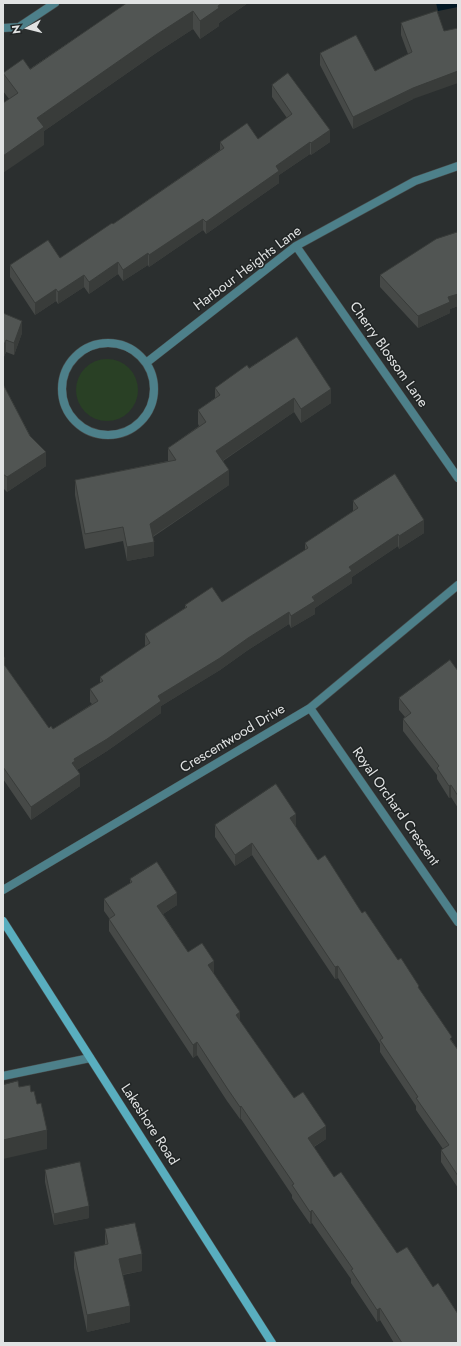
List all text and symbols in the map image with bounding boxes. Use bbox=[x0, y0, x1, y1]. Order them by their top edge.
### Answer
north arrow bbox=[8, 8, 48, 48]
text: N bbox=[8, 24, 25, 35]
street label: Harbour Heights Lane bbox=[191, 223, 305, 315]
street label: Cherry Blossom Lane bbox=[345, 299, 431, 411]
street label: Crescentwood Drive bbox=[177, 701, 289, 777]
street label: Royal Orchard Crescent bbox=[348, 745, 442, 869]
street label: Lakeshore Road bbox=[117, 1081, 181, 1169]

